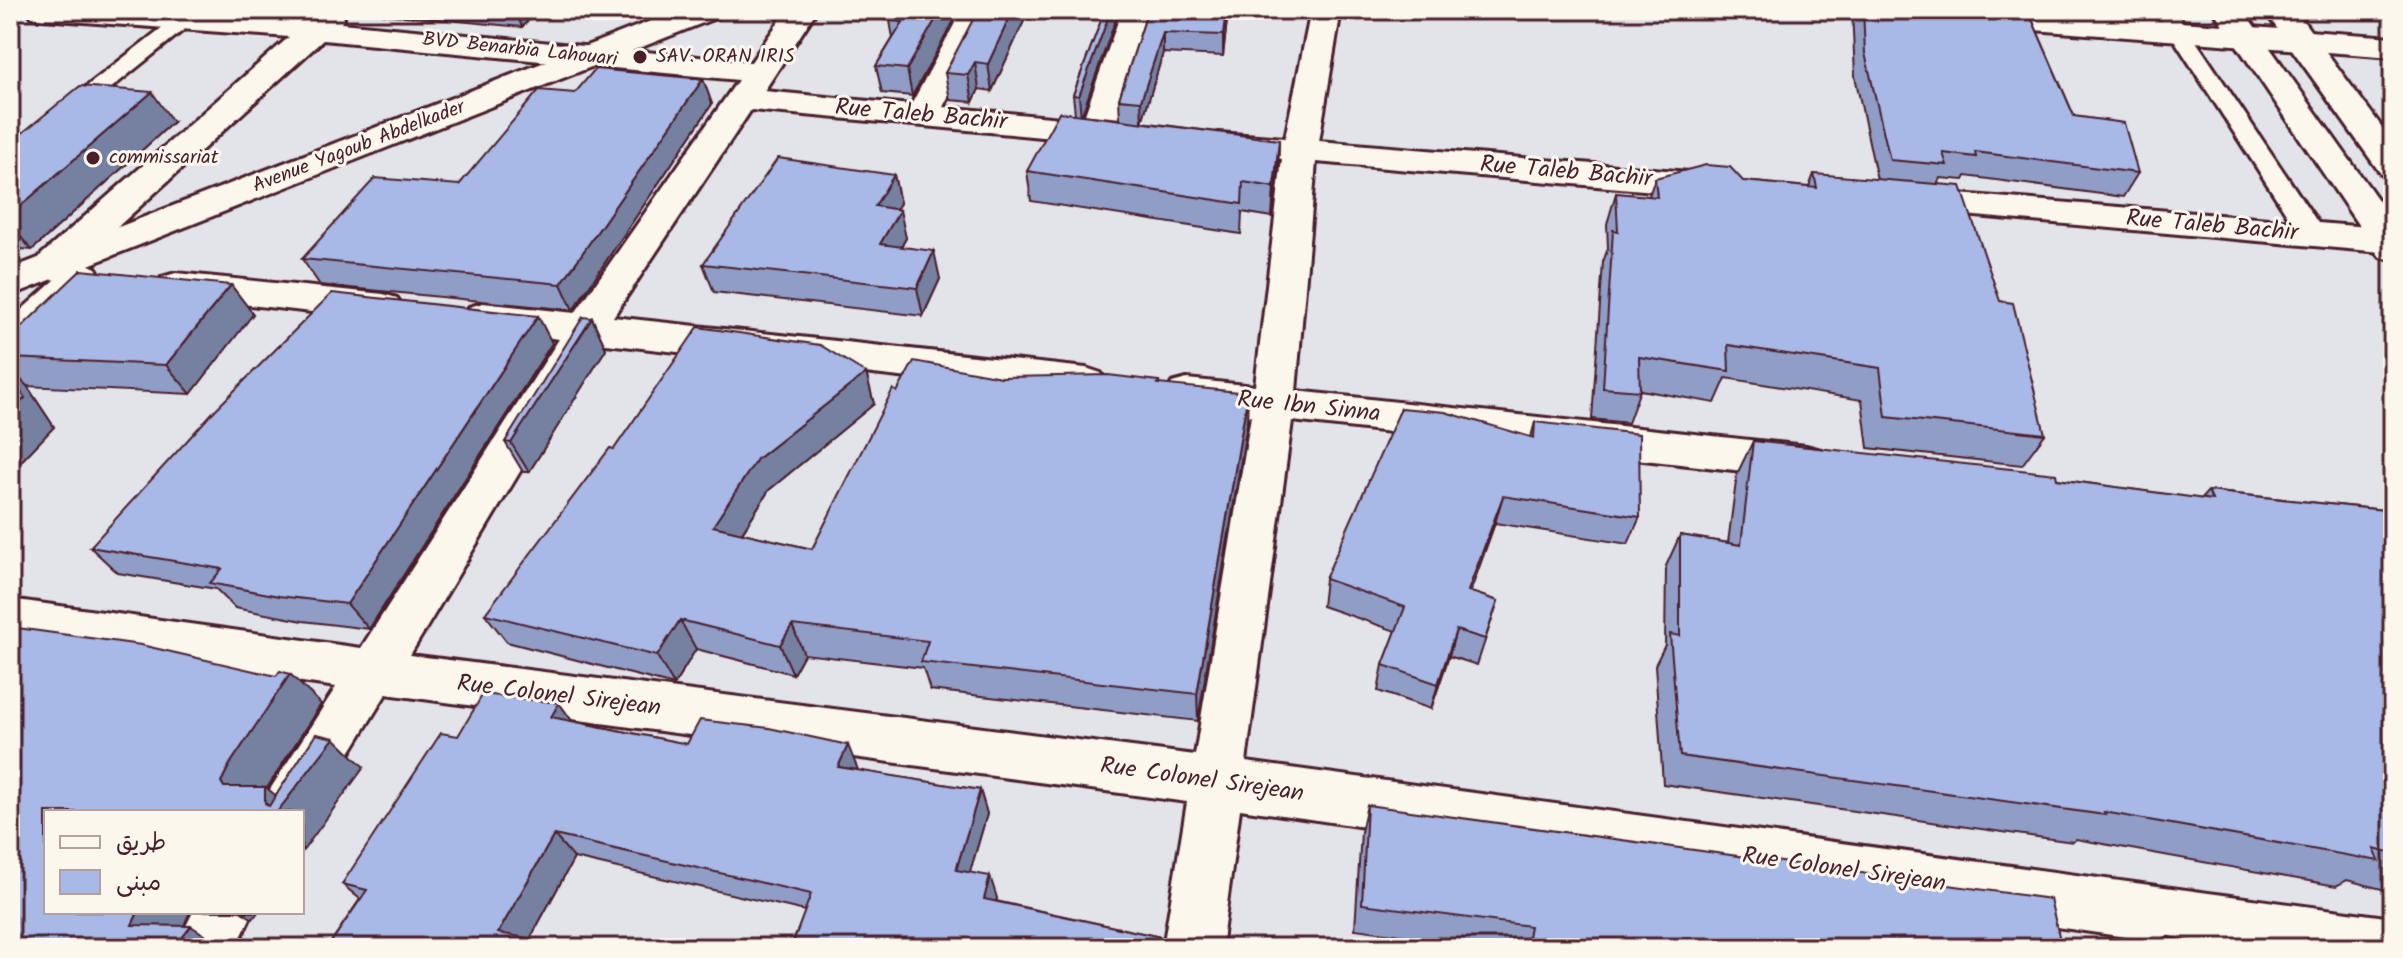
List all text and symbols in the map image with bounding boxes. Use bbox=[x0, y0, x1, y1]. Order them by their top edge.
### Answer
street label: BVD Benarbia Lahouari bbox=[421, 24, 620, 76]
place label: SAV. ORAN IRIS bbox=[656, 41, 795, 73]
marker: SAV. ORAN IRIS bbox=[631, 48, 649, 66]
street label: Rue Taleb Bachir bbox=[833, 88, 1011, 142]
street label: Avenue Yagoub Abdelkader bbox=[248, 91, 471, 202]
place label: commissariat bbox=[109, 142, 219, 174]
street label: Rue Taleb Bachir bbox=[1478, 145, 1656, 199]
marker: commissariat bbox=[84, 149, 102, 167]
street label: Rue Taleb Bachir bbox=[2124, 199, 2302, 253]
street label: Rue Ibn Sinna bbox=[1235, 380, 1383, 434]
street label: Rue Colonel Sirejean bbox=[455, 664, 663, 728]
street label: Rue Colonel Sirejean bbox=[1098, 746, 1306, 814]
legend bbox=[44, 810, 304, 914]
text: طريق bbox=[116, 824, 166, 863]
street label: Rue Colonel Sirejean bbox=[1740, 836, 1948, 904]
text: مبنى bbox=[116, 864, 161, 903]

